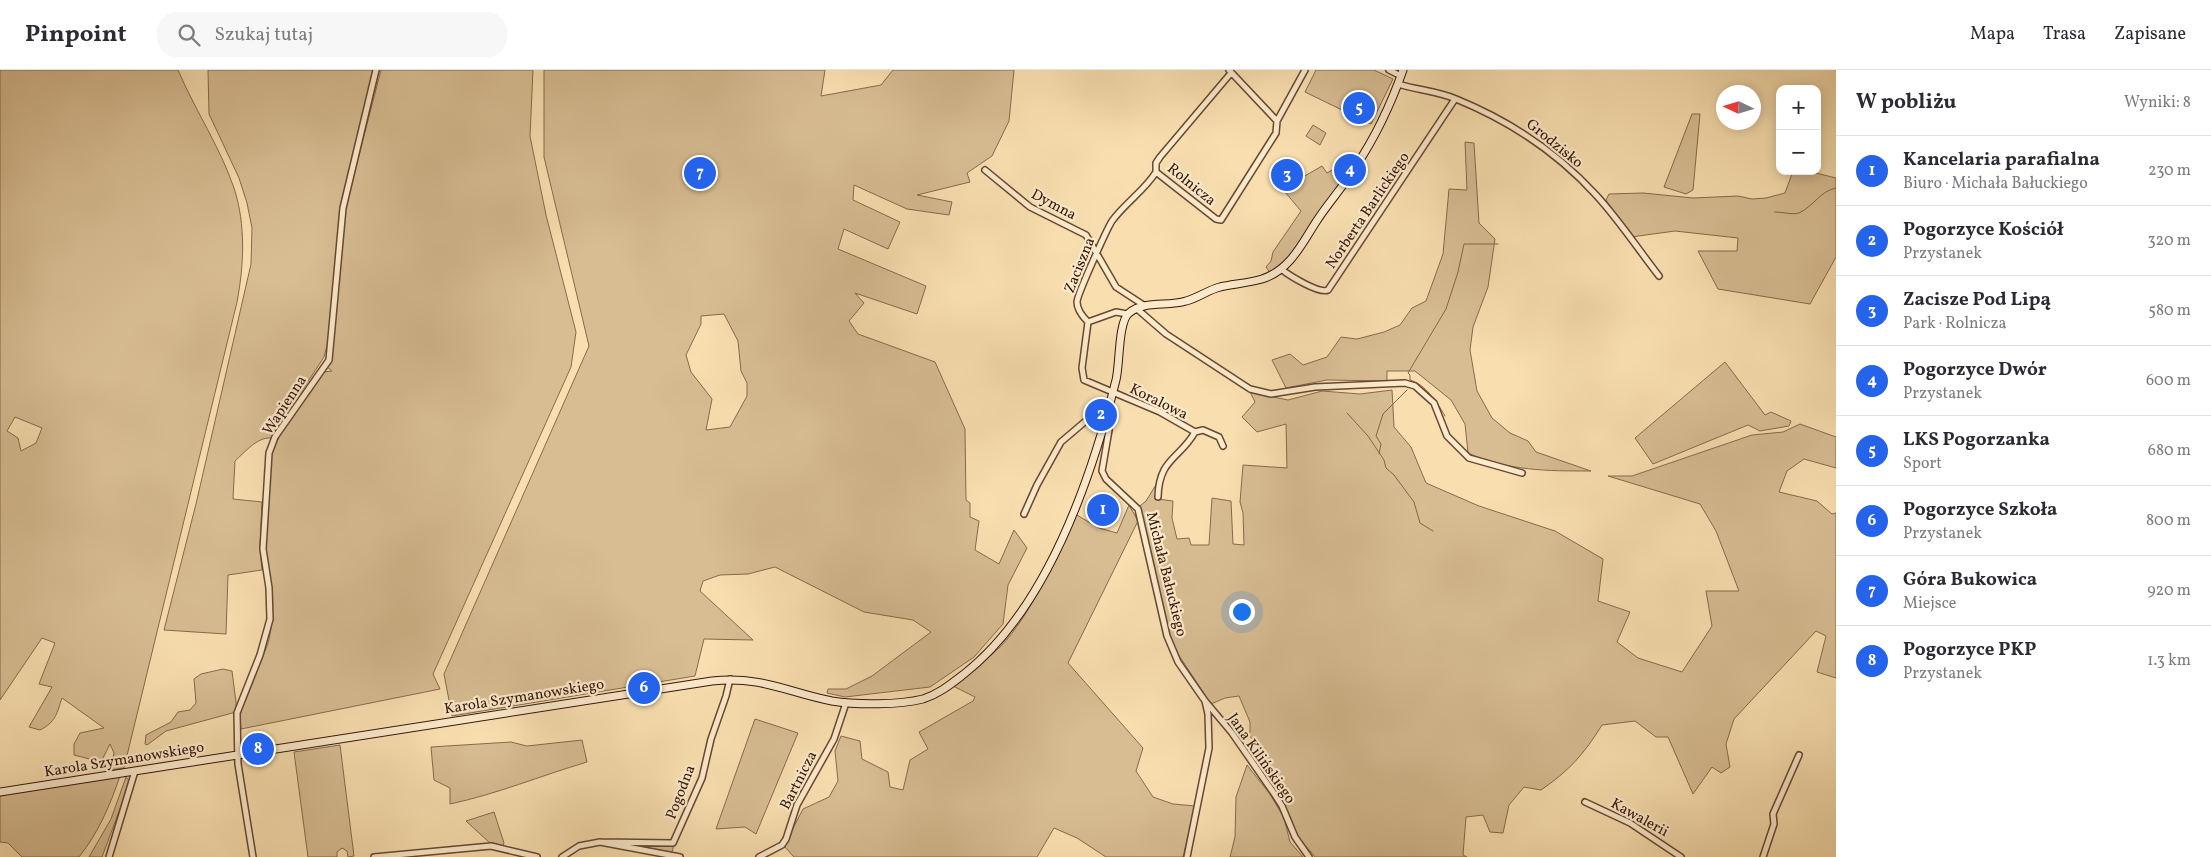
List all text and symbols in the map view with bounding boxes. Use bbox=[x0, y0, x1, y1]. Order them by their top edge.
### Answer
search box bbox=[157, 12, 507, 57]
text: Pinpoint bbox=[25, 18, 127, 52]
icon: search bbox=[175, 21, 203, 49]
text: Szukaj tutaj bbox=[215, 22, 313, 48]
text: Mapa bbox=[1970, 22, 2015, 47]
text: Trasa bbox=[2043, 22, 2086, 47]
text: Zapisane bbox=[2114, 22, 2186, 47]
north arrow bbox=[1716, 85, 1761, 130]
map controls bbox=[1776, 85, 1821, 175]
button: + bbox=[1776, 85, 1821, 130]
text: W pobliżu bbox=[1856, 88, 1956, 117]
pin: 5 bbox=[1343, 89, 1375, 127]
text: Wyniki: 8 bbox=[2124, 92, 2191, 114]
street label: Grodzisko bbox=[1521, 115, 1587, 174]
button: − bbox=[1776, 130, 1821, 175]
text: Kancelaria parafialna bbox=[1903, 147, 2100, 173]
street label: Norberta Barlickiego bbox=[1321, 148, 1415, 273]
pin: 4 bbox=[1334, 151, 1366, 189]
pin: 7 bbox=[684, 154, 716, 192]
pin: 3 bbox=[1271, 156, 1303, 194]
street label: Rolnicza bbox=[1162, 159, 1220, 211]
text: 1 bbox=[1869, 160, 1875, 182]
text: 230 m bbox=[2148, 160, 2191, 182]
text: Biuro · Michała Bałuckiego bbox=[1903, 173, 2088, 195]
street label: Dymna bbox=[1027, 185, 1080, 226]
text: Pogorzyce Kościół bbox=[1903, 217, 2064, 243]
text: 2 bbox=[1868, 230, 1876, 252]
text: 320 m bbox=[2147, 230, 2191, 252]
street label: Zaciszna bbox=[1060, 235, 1101, 297]
text: Przystanek bbox=[1903, 243, 1982, 265]
text: Zacisze Pod Lipą bbox=[1903, 287, 2051, 313]
text: 3 bbox=[1868, 300, 1876, 322]
text: 580 m bbox=[2148, 300, 2191, 322]
text: Park · Rolnicza bbox=[1903, 313, 2007, 335]
text: Pogorzyce Dwór bbox=[1903, 357, 2047, 383]
text: 4 bbox=[1867, 370, 1877, 392]
text: 600 m bbox=[2146, 370, 2191, 392]
street label: Wapienna bbox=[258, 372, 312, 440]
street label: Koralowa bbox=[1126, 379, 1191, 426]
text: Przystanek bbox=[1903, 383, 1982, 405]
pin: 2 bbox=[1085, 396, 1117, 434]
text: LKS Pogorzanka bbox=[1903, 427, 2050, 453]
text: 5 bbox=[1868, 440, 1876, 462]
text: 680 m bbox=[2148, 440, 2191, 462]
text: Sport bbox=[1903, 453, 1942, 475]
pin: 1 bbox=[1087, 491, 1119, 529]
text: Pogorzyce Szkoła bbox=[1903, 497, 2057, 523]
street label: Michała Bałuckiego bbox=[1140, 510, 1191, 639]
text: 6 bbox=[1868, 510, 1876, 532]
text: 800 m bbox=[2146, 510, 2191, 532]
text: Przystanek bbox=[1903, 523, 1982, 545]
text: Góra Bukowica bbox=[1903, 567, 2037, 593]
text: 7 bbox=[1868, 580, 1876, 602]
text: 920 m bbox=[2147, 580, 2191, 602]
text: Miejsce bbox=[1903, 593, 1956, 615]
your location bbox=[1229, 599, 1255, 625]
text: Pogorzyce PKP bbox=[1903, 637, 2036, 663]
text: 8 bbox=[1868, 650, 1876, 672]
text: 1.3 km bbox=[2147, 650, 2191, 672]
text: Przystanek bbox=[1903, 663, 1982, 685]
pin: 6 bbox=[628, 669, 660, 707]
street label: Karola Szymanowskiego bbox=[443, 674, 606, 720]
street label: Jana Kilińskiego bbox=[1222, 709, 1300, 808]
pin: 8 bbox=[242, 730, 274, 768]
street label: Karola Szymanowskiego bbox=[43, 737, 206, 783]
street label: Bartnicza bbox=[776, 748, 823, 814]
street label: Pogodna bbox=[661, 762, 701, 823]
street label: Kawalerii bbox=[1607, 794, 1672, 843]

